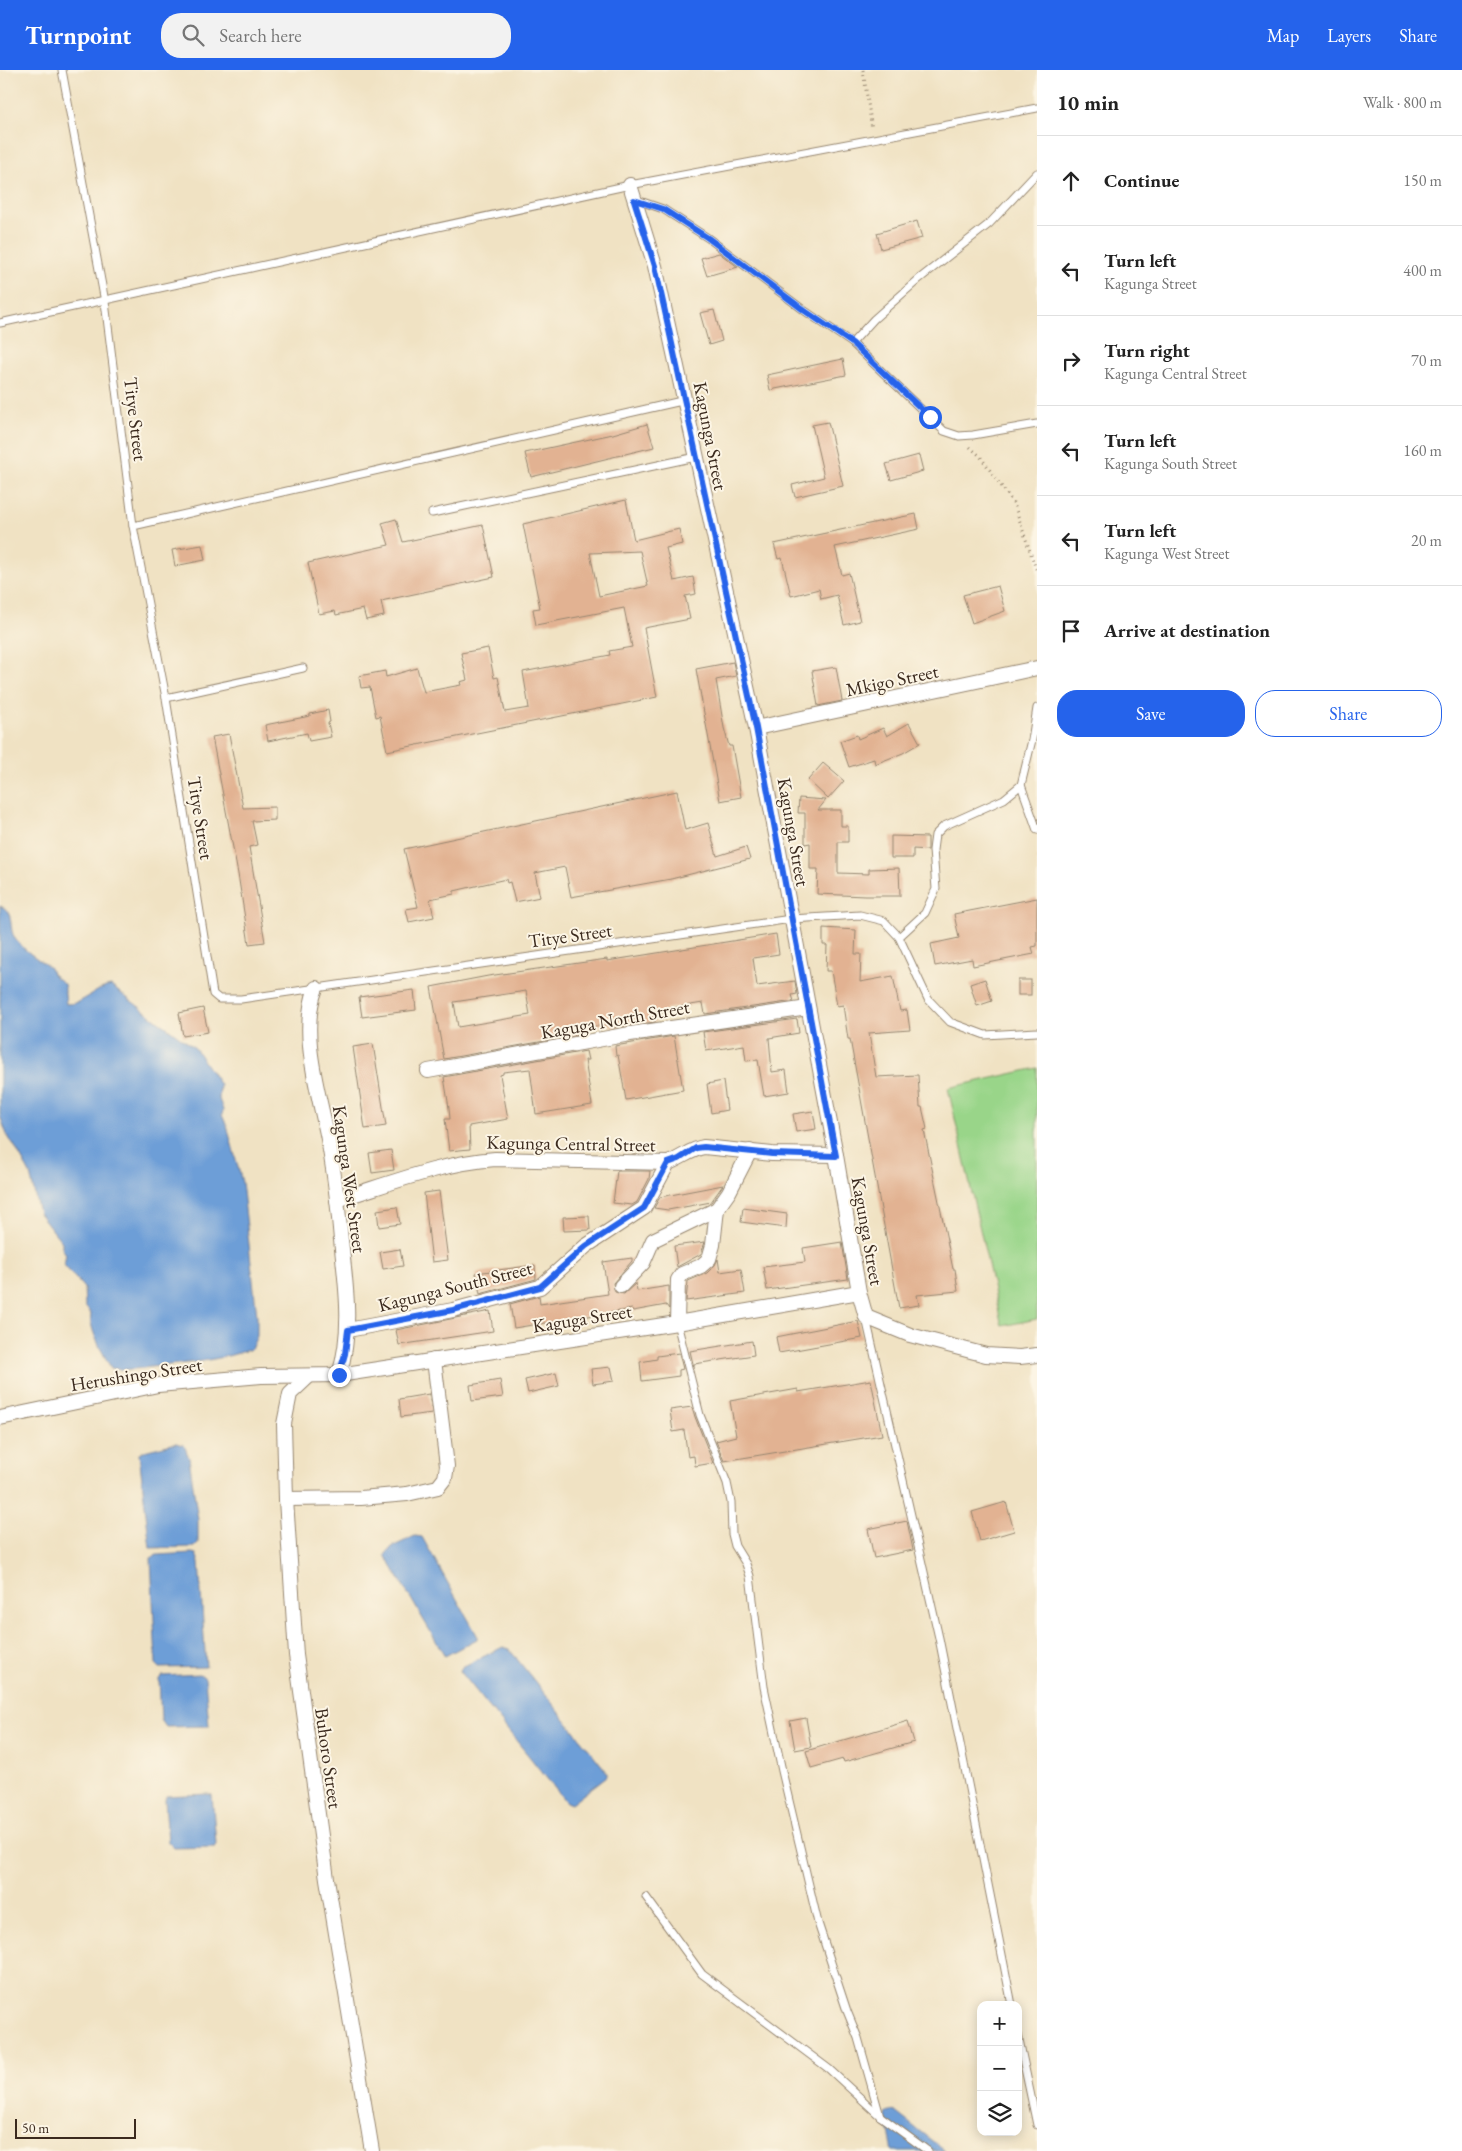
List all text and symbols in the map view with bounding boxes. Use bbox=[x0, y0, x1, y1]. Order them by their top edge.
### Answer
search box bbox=[161, 13, 511, 58]
text: Turnpoint bbox=[25, 20, 131, 51]
icon: search bbox=[179, 21, 207, 49]
text: Search here bbox=[219, 23, 302, 48]
text: Map bbox=[1267, 24, 1299, 47]
text: Layers bbox=[1327, 24, 1371, 47]
text: Share bbox=[1399, 24, 1437, 47]
text: 10 min bbox=[1057, 89, 1119, 116]
text: Walk · 800 m bbox=[1363, 92, 1442, 113]
icon: ahead bbox=[1057, 167, 1085, 195]
text: Continue bbox=[1104, 168, 1179, 193]
text: 150 m bbox=[1403, 170, 1442, 191]
text: Turn left bbox=[1104, 248, 1176, 273]
icon: left bbox=[1057, 257, 1085, 285]
text: 400 m bbox=[1403, 260, 1442, 281]
text: Kagunga Street bbox=[1104, 273, 1197, 294]
text: Turn right bbox=[1104, 338, 1190, 363]
icon: right bbox=[1057, 347, 1085, 375]
text: 70 m bbox=[1411, 350, 1442, 371]
text: Kagunga Central Street bbox=[1104, 363, 1247, 384]
street label: Titye Street bbox=[118, 376, 153, 462]
street label: Kagunga Street bbox=[688, 380, 733, 493]
route start bbox=[919, 406, 942, 429]
text: Turn left bbox=[1104, 428, 1176, 453]
icon: left bbox=[1057, 437, 1085, 465]
text: 160 m bbox=[1403, 440, 1442, 461]
text: Kagunga South Street bbox=[1104, 453, 1237, 474]
text: Turn left bbox=[1104, 518, 1176, 543]
icon: left bbox=[1057, 527, 1085, 555]
text: 20 m bbox=[1411, 530, 1442, 551]
text: Kagunga West Street bbox=[1104, 543, 1230, 564]
icon: arrive bbox=[1057, 617, 1085, 645]
text: Arrive at destination bbox=[1104, 618, 1270, 643]
street label: Mkigo Street bbox=[844, 658, 941, 702]
button: Save bbox=[1057, 690, 1245, 737]
button: Share bbox=[1255, 690, 1442, 737]
street label: Titye Street bbox=[182, 775, 219, 862]
street label: Kagunga Street bbox=[772, 776, 815, 889]
street label: Titye Street bbox=[527, 917, 614, 954]
street label: Kaguga North Street bbox=[539, 994, 691, 1045]
street label: Kagunga West Street bbox=[327, 1104, 372, 1255]
street label: Kagunga Central Street bbox=[486, 1130, 656, 1157]
street label: Kagunga Street bbox=[846, 1175, 889, 1288]
street label: Kagunga South Street bbox=[375, 1255, 535, 1318]
street label: Kaguga Street bbox=[531, 1298, 634, 1339]
street label: Herushingo Street bbox=[68, 1352, 204, 1397]
route end bbox=[328, 1364, 351, 1387]
street label: Buhoro Street bbox=[309, 1706, 348, 1810]
map controls bbox=[977, 2001, 1022, 2136]
button: + bbox=[977, 2001, 1022, 2046]
button: − bbox=[977, 2046, 1022, 2091]
button: layers bbox=[977, 2091, 1022, 2136]
scale bar bbox=[15, 2116, 136, 2139]
text: 50 m bbox=[22, 2119, 49, 2137]

